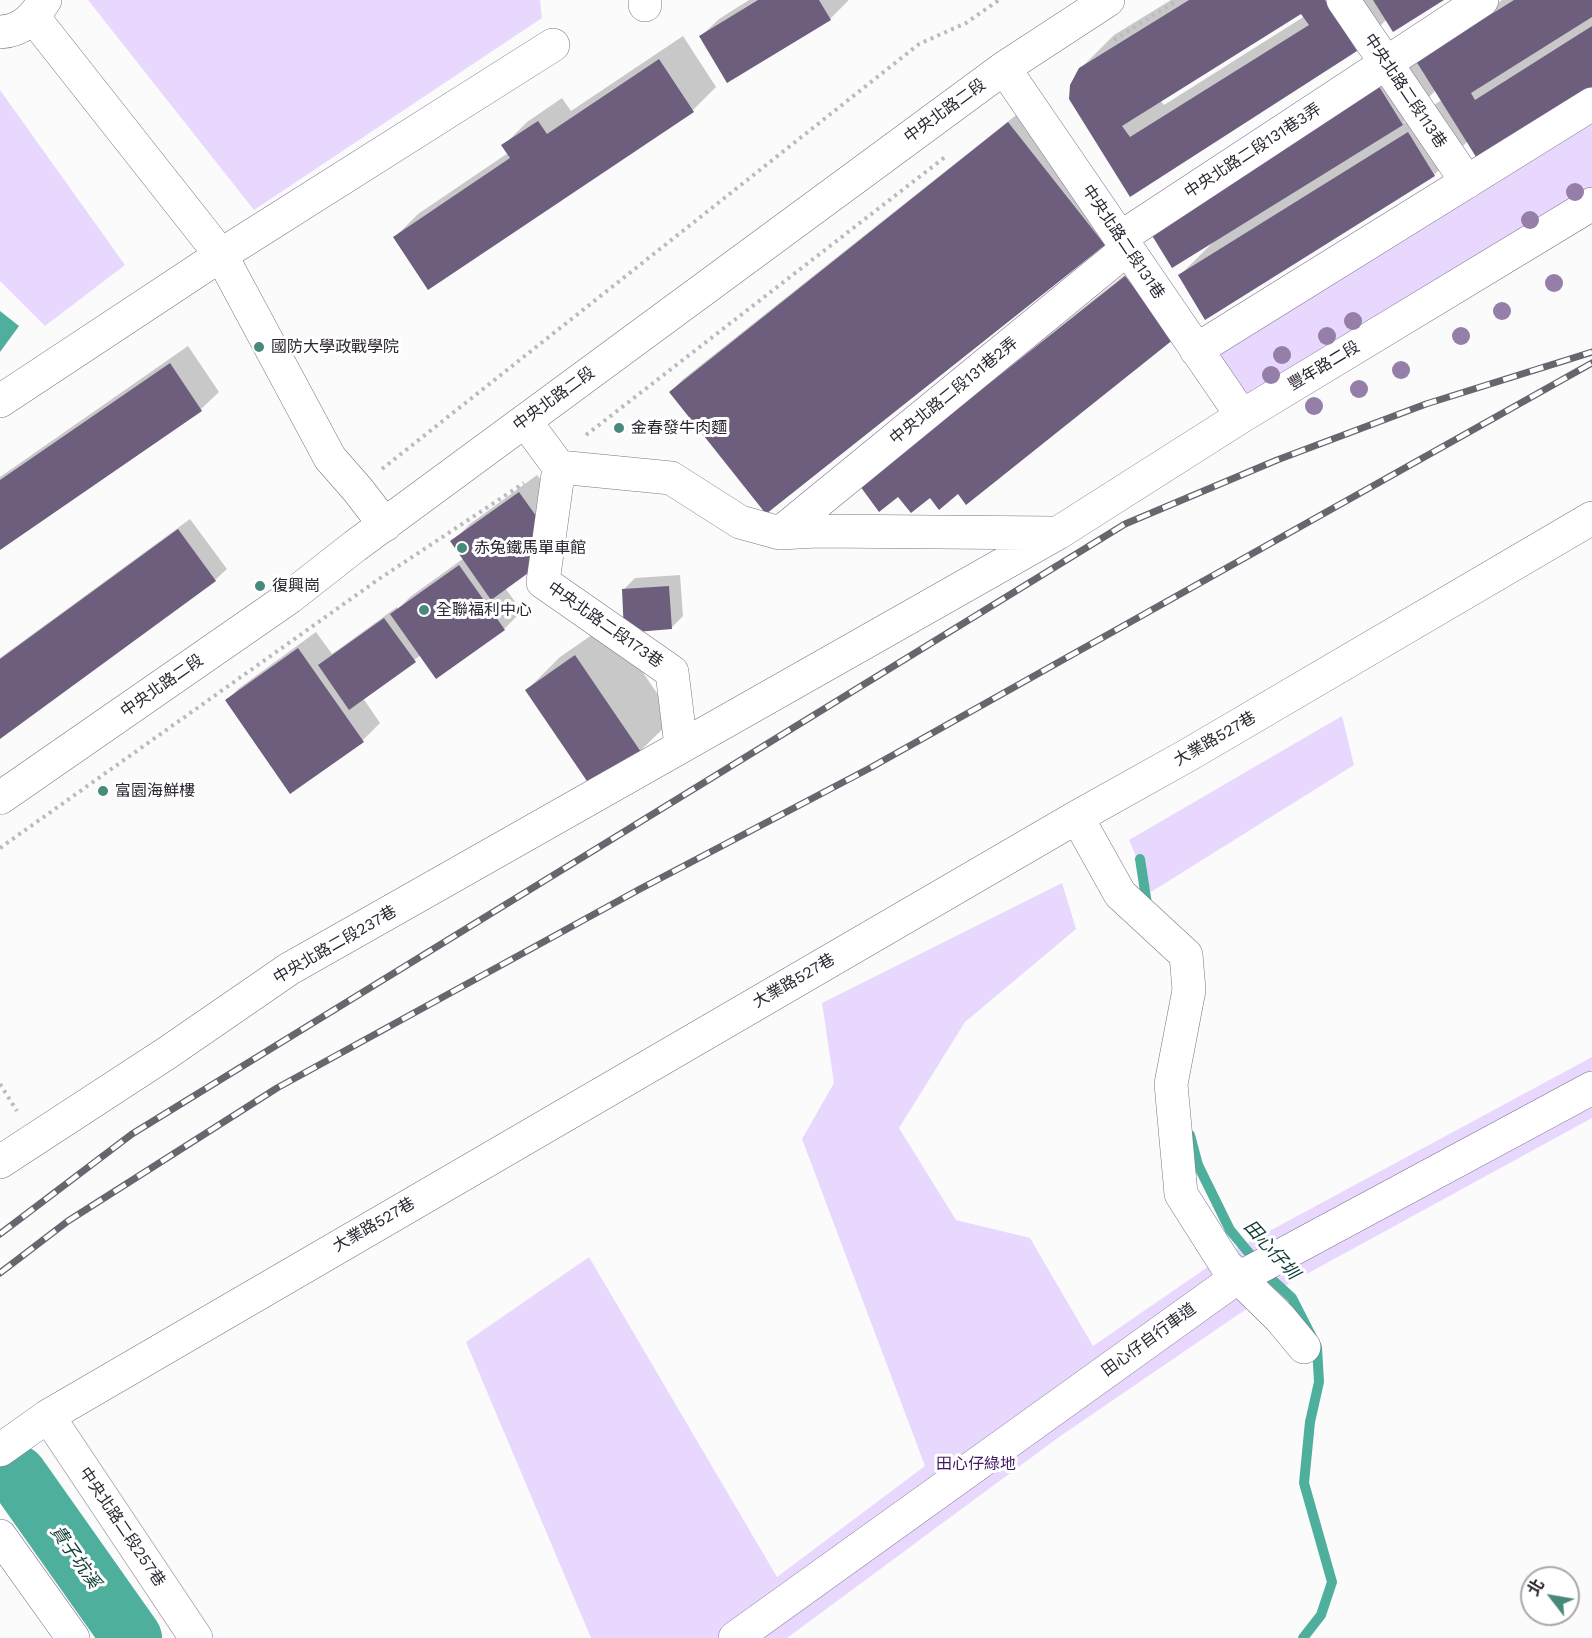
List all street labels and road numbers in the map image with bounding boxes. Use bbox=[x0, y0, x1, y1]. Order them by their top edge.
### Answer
street label: 中央北路二段113巷 bbox=[1360, 30, 1450, 152]
street label: 中央北路二段 bbox=[901, 75, 989, 147]
street label: 中央北路二段131巷3弄 bbox=[1181, 100, 1325, 202]
street label: 中央北路二段131巷 bbox=[1078, 181, 1168, 303]
street label: 中央北路二段131巷2弄 bbox=[886, 333, 1022, 449]
street label: 豐年路二段 bbox=[1285, 337, 1363, 395]
street label: 中央北路二段 bbox=[510, 363, 598, 435]
street label: 中央北路二段173巷 bbox=[544, 578, 666, 672]
street label: 中央北路二段 bbox=[117, 651, 207, 721]
street label: 大業路527巷 bbox=[1171, 708, 1259, 770]
street label: 中央北路二段237巷 bbox=[270, 902, 400, 988]
street label: 大業路527巷 bbox=[750, 950, 838, 1012]
street label: 大業路527巷 bbox=[330, 1194, 418, 1256]
street label: 田心仔自行車道 bbox=[1098, 1299, 1200, 1381]
street label: 中央北路二段257巷 bbox=[75, 1464, 169, 1590]

